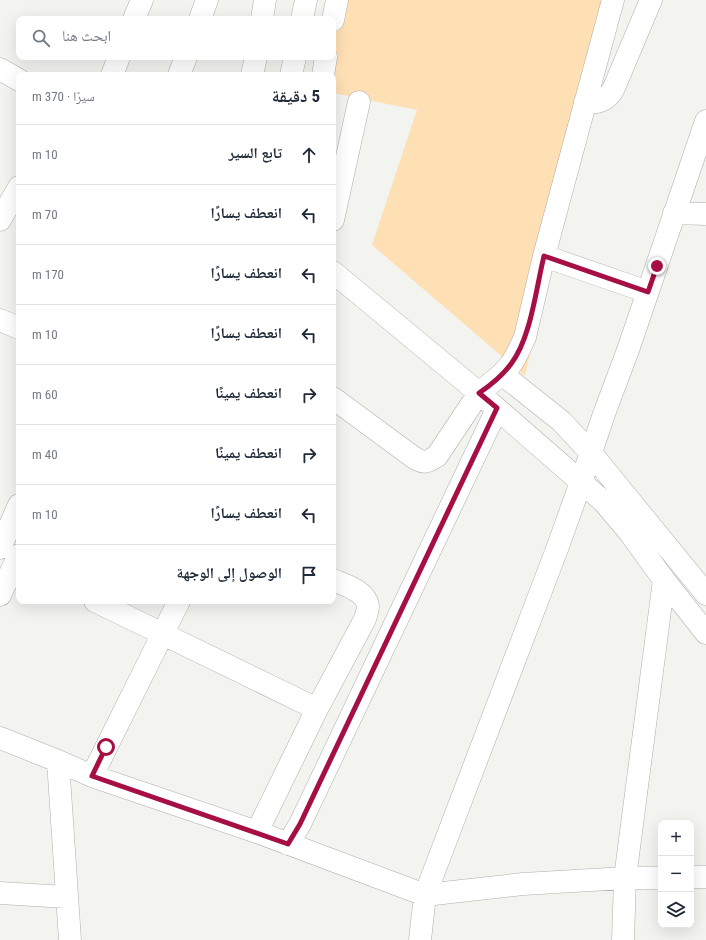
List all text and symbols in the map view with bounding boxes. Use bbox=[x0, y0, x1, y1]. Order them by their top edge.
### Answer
search box bbox=[16, 16, 336, 60]
icon: search bbox=[30, 27, 52, 49]
text: ابحث هنا bbox=[62, 27, 111, 45]
text: 5 دقيقة bbox=[272, 86, 320, 106]
text: سيرًا · 370 m bbox=[32, 89, 95, 104]
text: تابع السير bbox=[229, 144, 282, 162]
icon: ahead bbox=[298, 144, 320, 166]
text: 10 m bbox=[32, 147, 58, 162]
text: انعطف يسارًا bbox=[211, 204, 282, 222]
icon: left bbox=[298, 204, 320, 226]
text: 70 m bbox=[32, 207, 58, 222]
route end bbox=[648, 257, 666, 275]
text: انعطف يسارًا bbox=[211, 264, 282, 282]
icon: left bbox=[298, 264, 320, 286]
text: 170 m bbox=[32, 267, 64, 282]
text: انعطف يسارًا bbox=[211, 324, 282, 342]
icon: left bbox=[298, 324, 320, 346]
text: 10 m bbox=[32, 327, 58, 342]
text: انعطف يمينًا bbox=[215, 384, 282, 402]
icon: right bbox=[298, 384, 320, 406]
text: 60 m bbox=[32, 387, 58, 402]
text: انعطف يمينًا bbox=[215, 444, 282, 462]
icon: right bbox=[298, 444, 320, 466]
text: 40 m bbox=[32, 447, 58, 462]
text: انعطف يسارًا bbox=[211, 504, 282, 522]
icon: left bbox=[298, 504, 320, 526]
text: 10 m bbox=[32, 507, 58, 522]
text: الوصول إلى الوجهة bbox=[176, 564, 282, 582]
icon: arrive bbox=[298, 564, 320, 586]
route start bbox=[97, 738, 115, 756]
map controls bbox=[658, 820, 694, 928]
button: + bbox=[658, 820, 694, 856]
button: − bbox=[658, 856, 694, 892]
button: layers bbox=[658, 892, 694, 928]

